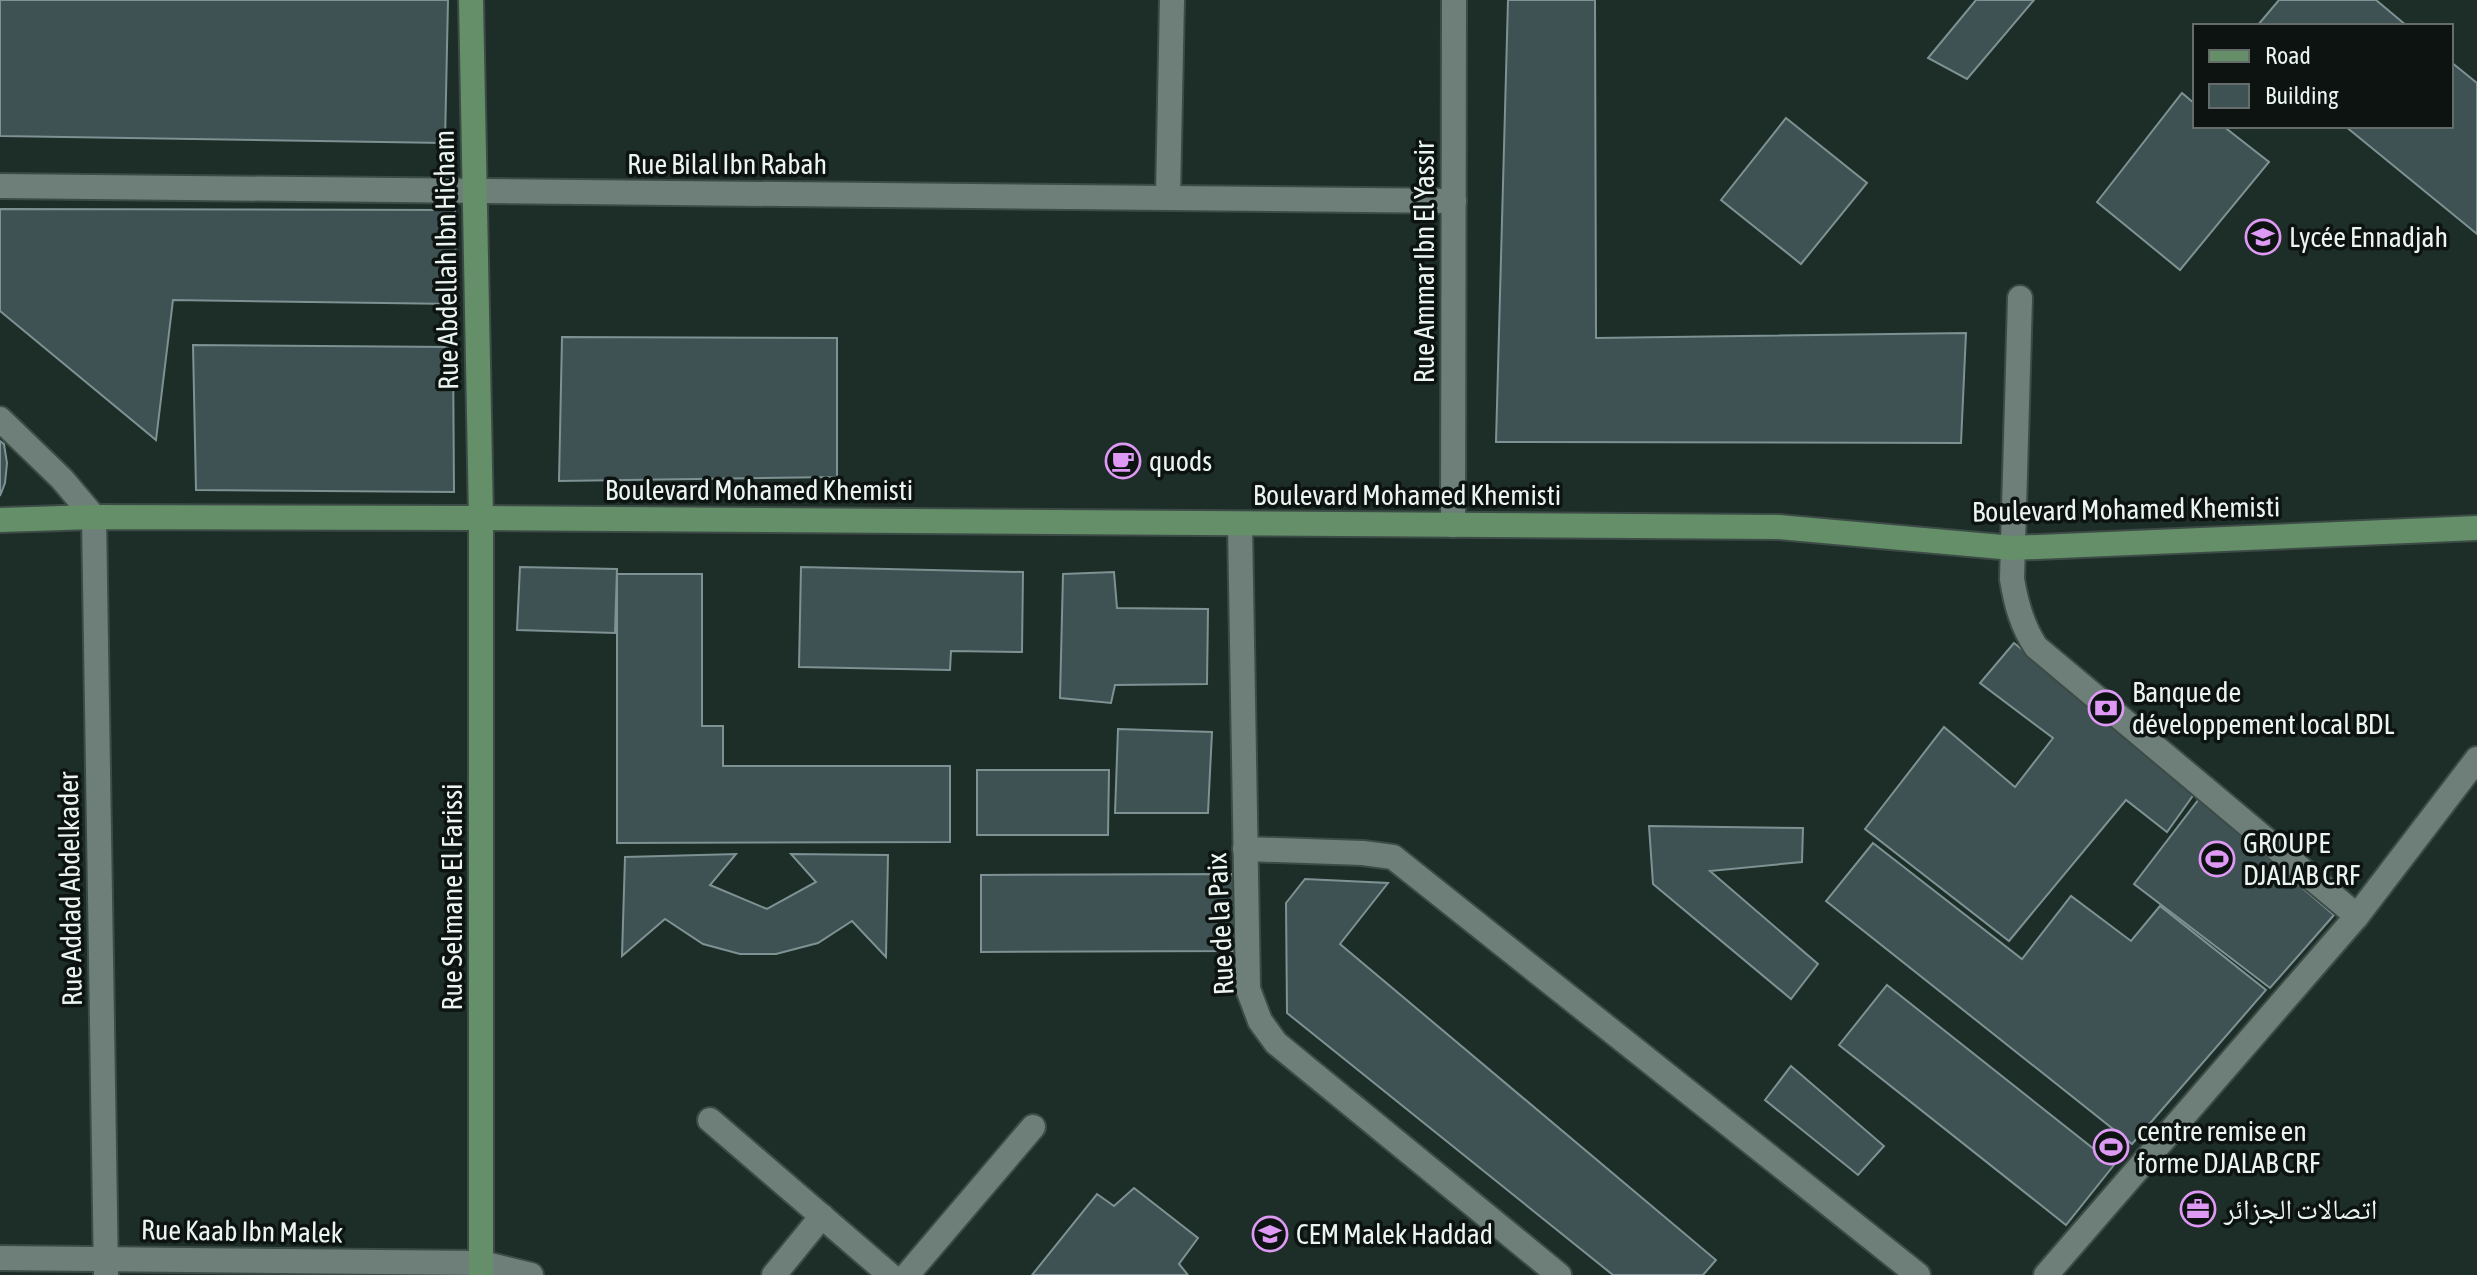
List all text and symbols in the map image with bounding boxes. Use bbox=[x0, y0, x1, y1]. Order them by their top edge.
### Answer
legend bbox=[2193, 24, 2453, 128]
text: Road bbox=[2265, 42, 2311, 69]
text: Building bbox=[2265, 82, 2339, 109]
street label: Rue Abdellah Ibn Hicham bbox=[428, 130, 464, 390]
street label: Rue Ammar Ibn El Yassir bbox=[1408, 140, 1440, 383]
street label: Rue Bilal Ibn Rabah bbox=[627, 148, 827, 180]
school or university icon: Lycée Ennadjah bbox=[2244, 218, 2282, 256]
place label: Lycée Ennadjah bbox=[2289, 221, 2448, 253]
cafe icon: quods bbox=[1104, 442, 1142, 480]
place label: quods bbox=[1149, 445, 1212, 477]
street label: Boulevard Mohamed Khemisti bbox=[605, 474, 913, 506]
street label: Boulevard Mohamed Khemisti bbox=[1253, 479, 1561, 511]
street label: Boulevard Mohamed Khemisti bbox=[1971, 490, 2281, 528]
place label: Banque de développement local BDL bbox=[2132, 676, 2394, 740]
bank icon: Banque de développement local BDL bbox=[2087, 689, 2125, 727]
street label: Rue Addad Abdelkader bbox=[52, 771, 88, 1006]
street label: Rue Selmane El Farissi bbox=[436, 783, 468, 1011]
place label: GROUPE DJALAB CRF bbox=[2243, 827, 2360, 891]
sports icon: GROUPE DJALAB CRF bbox=[2198, 840, 2236, 878]
street label: Rue de la Paix bbox=[1200, 852, 1240, 996]
place label: centre remise en forme DJALAB CRF bbox=[2137, 1115, 2320, 1179]
sports icon: centre remise en forme DJALAB CRF bbox=[2092, 1128, 2130, 1166]
office icon: اتصالات الجزائر bbox=[2179, 1190, 2217, 1228]
place label: اتصالات الجزائر bbox=[2223, 1193, 2377, 1225]
street label: Rue Kaab Ibn Malek bbox=[141, 1213, 343, 1249]
school or university icon: CEM Malek Haddad bbox=[1251, 1215, 1289, 1253]
place label: CEM Malek Haddad bbox=[1296, 1218, 1493, 1250]

